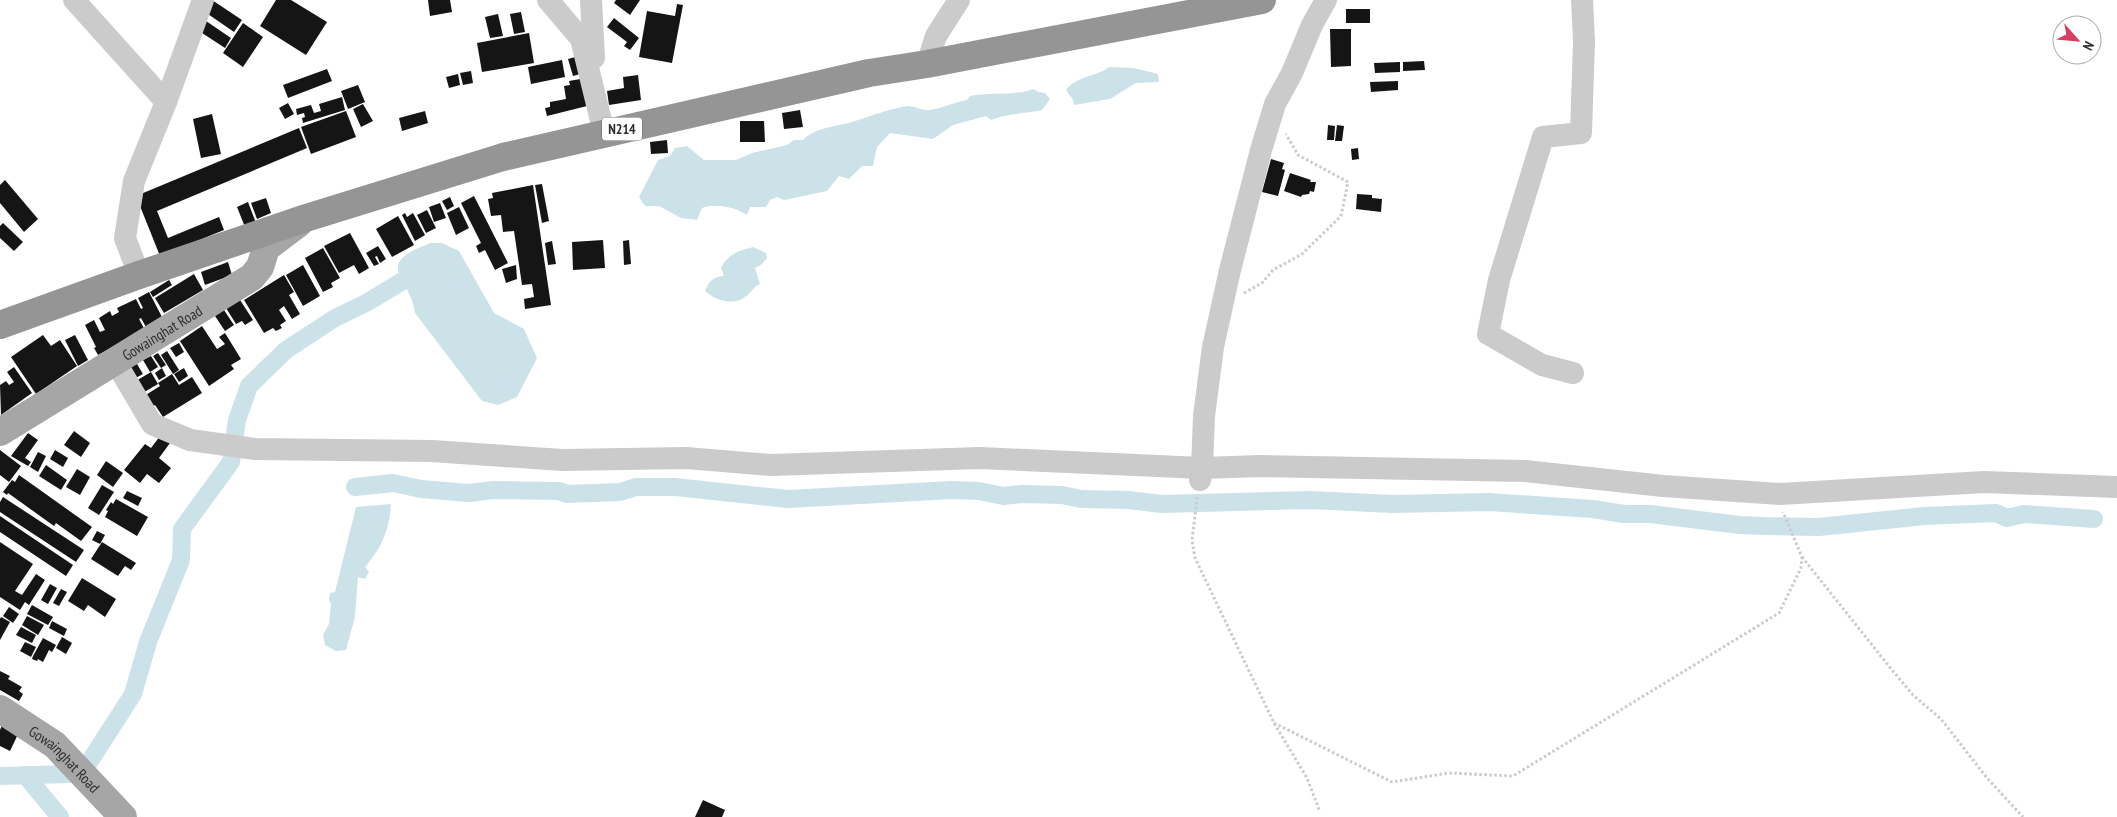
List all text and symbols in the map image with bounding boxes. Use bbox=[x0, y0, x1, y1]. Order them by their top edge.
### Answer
north arrow bbox=[2052, 15, 2102, 65]
text: N bbox=[2079, 38, 2098, 53]
road number: N214 bbox=[602, 118, 642, 140]
street label: Gowainghat Road bbox=[118, 301, 205, 364]
street label: Gowainghat Road bbox=[26, 721, 104, 796]

